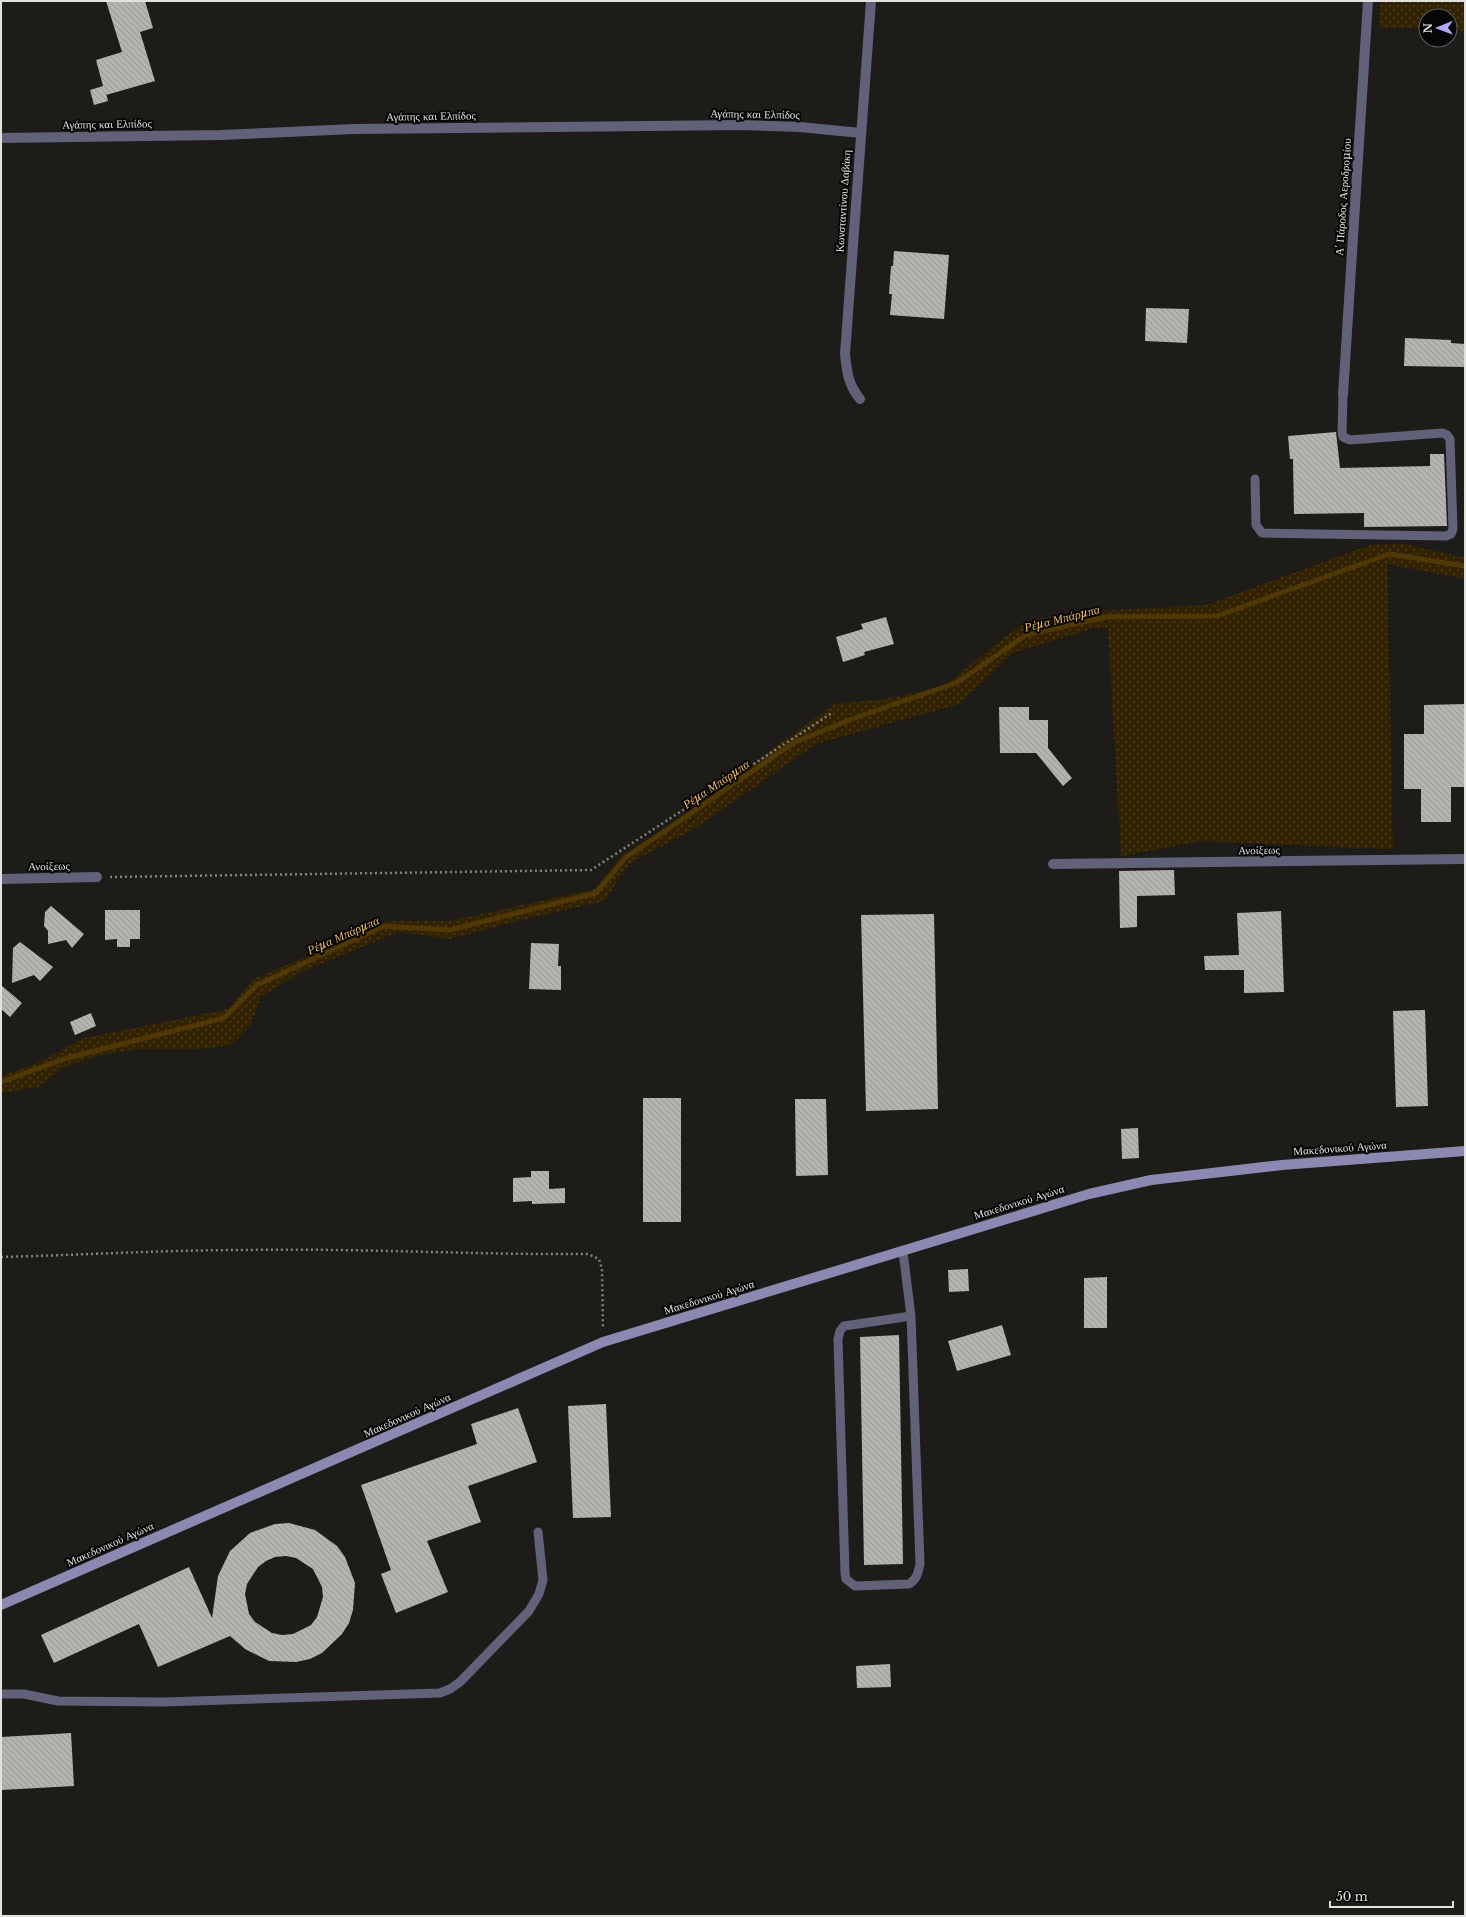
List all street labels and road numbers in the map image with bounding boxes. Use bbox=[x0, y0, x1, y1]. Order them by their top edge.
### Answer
street label: Αγάπης και Ελπίδος bbox=[710, 106, 801, 122]
street label: Αγάπης και Ελπίδος bbox=[386, 108, 477, 124]
street label: Αγάπης και Ελπίδος bbox=[62, 116, 153, 132]
street label: Α' Πάροδος Αεροδρομίου bbox=[1332, 137, 1354, 256]
street label: Κωνσταντίνου Δαβάκη bbox=[832, 149, 854, 253]
street label: Ανοίξεως bbox=[1238, 843, 1281, 857]
street label: Ανοίξεως bbox=[28, 859, 71, 873]
street label: Μακεδονικού Αγώνα bbox=[1293, 1138, 1387, 1158]
street label: Μακεδονικού Αγώνα bbox=[972, 1182, 1066, 1222]
street label: Μακεδονικού Αγώνα bbox=[662, 1277, 756, 1317]
street label: Μακεδονικού Αγώνα bbox=[361, 1389, 453, 1440]
street label: Μακεδονικού Αγώνα bbox=[64, 1518, 156, 1569]

